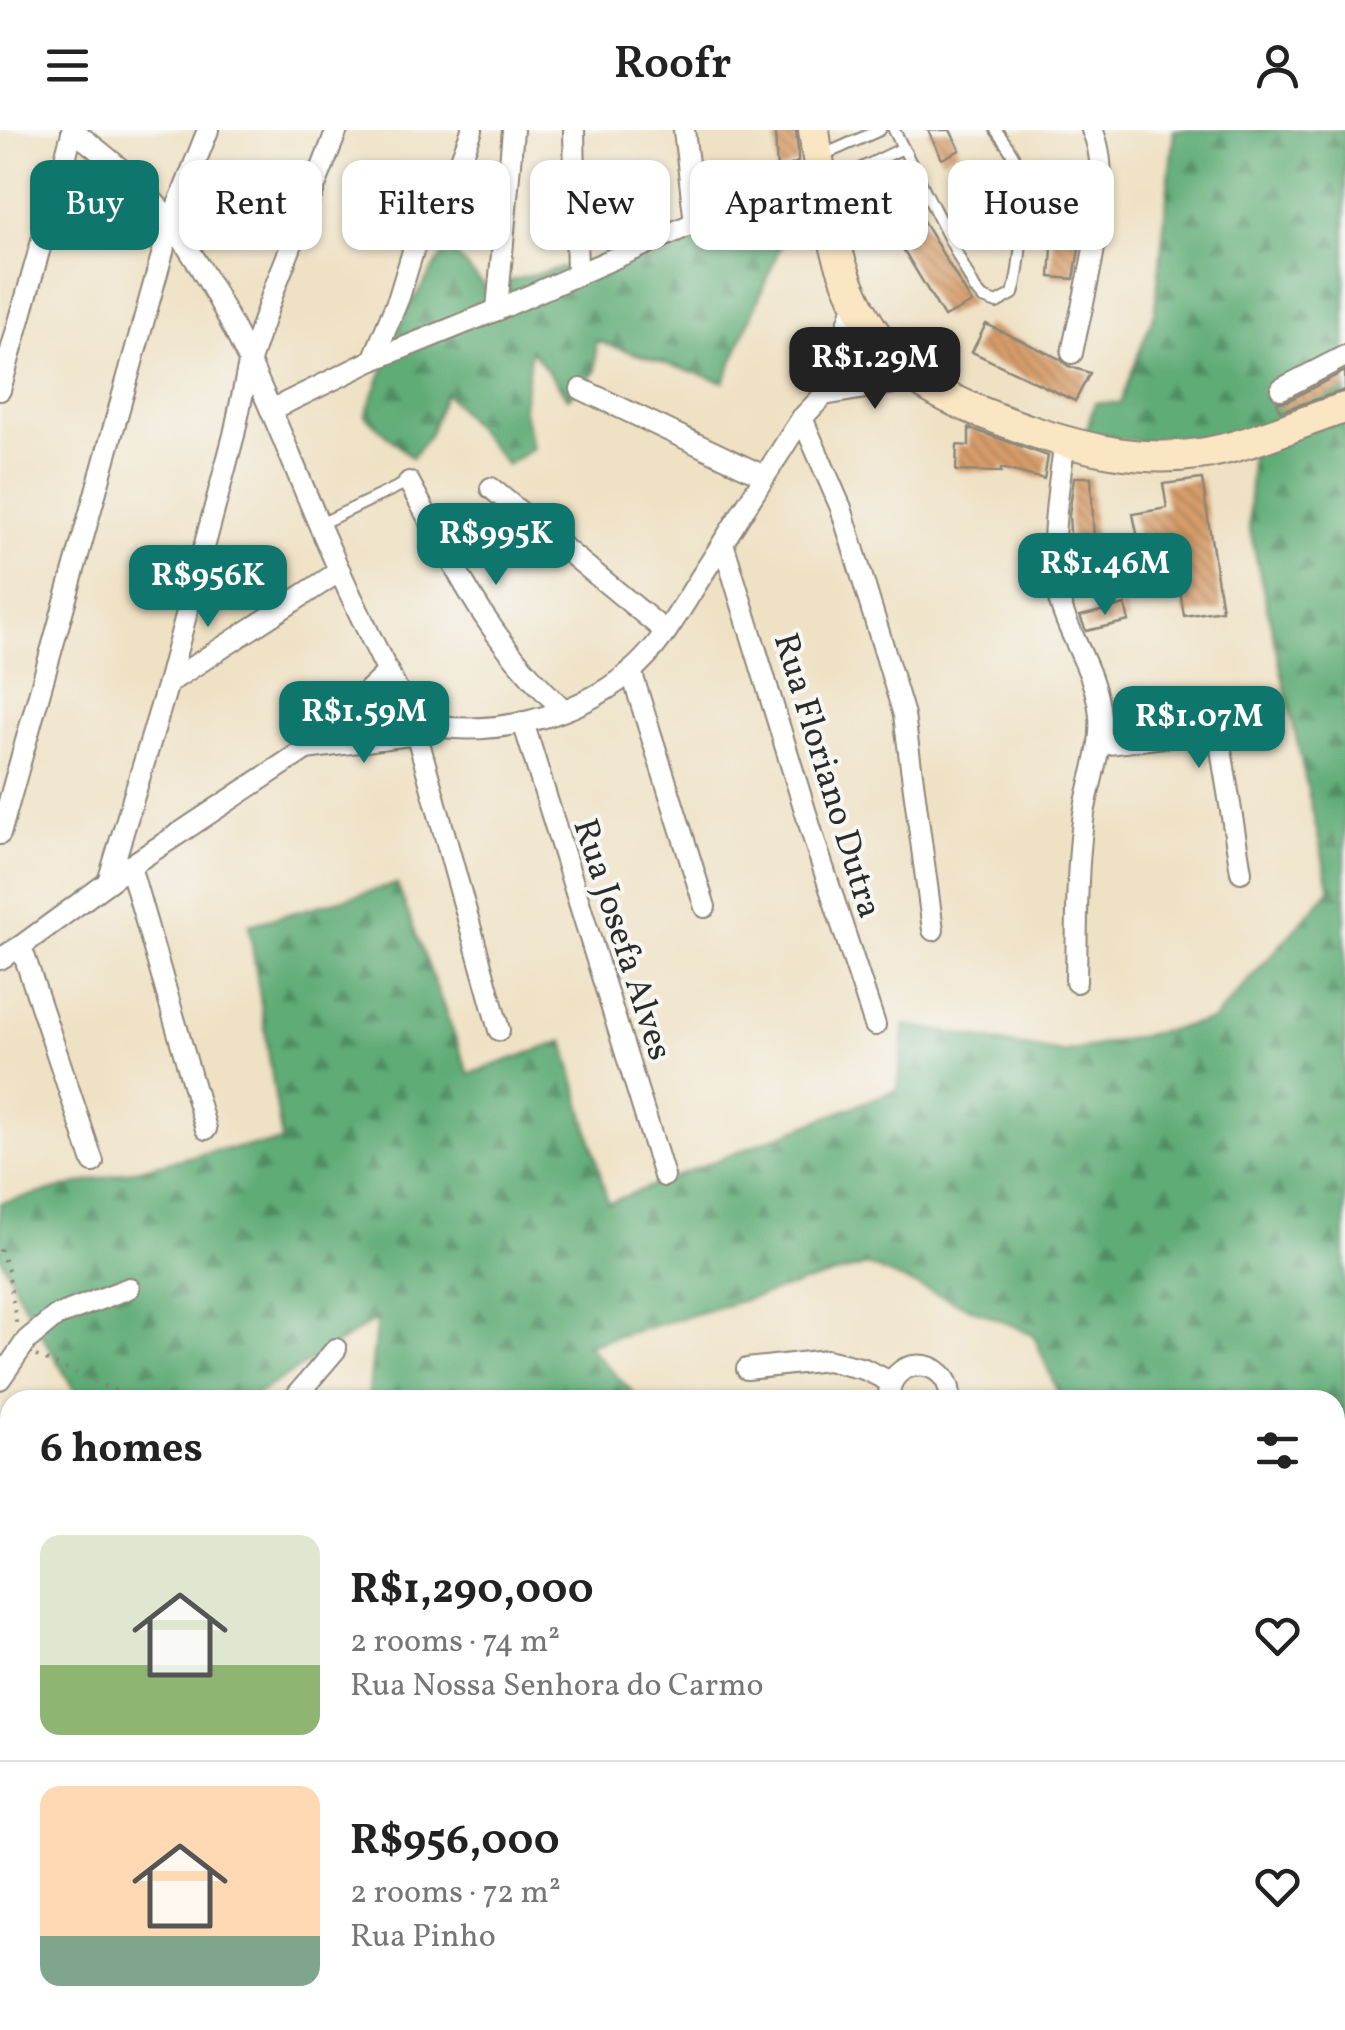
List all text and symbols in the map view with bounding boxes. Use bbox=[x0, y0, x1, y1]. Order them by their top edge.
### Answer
text: Roofr bbox=[614, 34, 731, 97]
icon: menu bbox=[40, 38, 95, 93]
icon: person bbox=[1250, 38, 1305, 93]
chip: Buy bbox=[30, 160, 159, 250]
chip: Rent bbox=[179, 160, 322, 250]
chip: Filters bbox=[342, 160, 510, 250]
chip: New bbox=[530, 160, 670, 250]
chip: Apartment bbox=[690, 160, 928, 250]
chip: House bbox=[948, 160, 1114, 250]
pin: R$1.29M bbox=[783, 327, 967, 412]
text: R$1.29M bbox=[811, 337, 939, 381]
pin: R$995K bbox=[415, 503, 577, 588]
text: R$995K bbox=[439, 513, 553, 557]
pin: R$1.46M bbox=[1013, 533, 1197, 618]
text: R$1.46M bbox=[1040, 543, 1170, 587]
pin: R$956K bbox=[127, 545, 289, 630]
text: R$956K bbox=[151, 555, 265, 599]
street label: Rua Floriano Dutra bbox=[760, 627, 892, 924]
pin: R$1.59M bbox=[272, 681, 456, 766]
pin: R$1.07M bbox=[1107, 686, 1291, 771]
text: R$1.59M bbox=[301, 691, 427, 735]
text: R$1.07M bbox=[1135, 696, 1263, 740]
street label: Rua Josefa Alves bbox=[560, 813, 683, 1067]
text: 6 homes bbox=[40, 1421, 203, 1480]
icon: filters bbox=[1250, 1423, 1305, 1478]
text: R$1,290,000 bbox=[350, 1562, 594, 1621]
icon: home bbox=[120, 1575, 240, 1695]
icon: heart bbox=[1250, 1608, 1305, 1663]
text: 2 rooms · 74 m² bbox=[350, 1621, 560, 1665]
text: Rua Nossa Senhora do Carmo bbox=[350, 1665, 764, 1709]
text: R$956,000 bbox=[350, 1813, 560, 1872]
icon: home bbox=[120, 1826, 240, 1946]
icon: heart bbox=[1250, 1859, 1305, 1914]
text: 2 rooms · 72 m² bbox=[350, 1872, 561, 1916]
text: Rua Pinho bbox=[350, 1916, 496, 1960]

